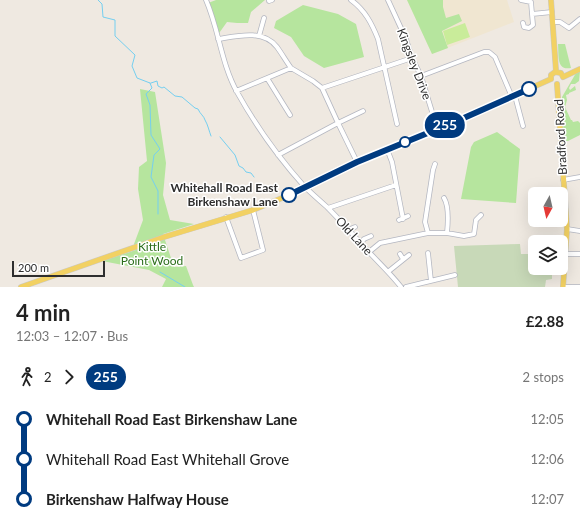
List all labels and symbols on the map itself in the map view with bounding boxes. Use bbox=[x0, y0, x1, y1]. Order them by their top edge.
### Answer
street label: Kingsley Drive bbox=[394, 26, 435, 102]
unlabelled marker bbox=[521, 81, 537, 97]
street label: Bradford Road bbox=[551, 99, 570, 175]
line badge: 255 bbox=[422, 112, 468, 138]
unlabelled marker bbox=[399, 136, 411, 148]
place label: Whitehall Road East Birkenshaw Lane bbox=[170, 180, 279, 209]
marker: Whitehall Road East Birkenshaw Lane bbox=[281, 187, 297, 203]
north arrow bbox=[528, 187, 568, 227]
street label: Old Lane bbox=[333, 213, 376, 258]
park label: Kittle Point Wood bbox=[121, 239, 183, 268]
scale bar bbox=[12, 259, 105, 278]

